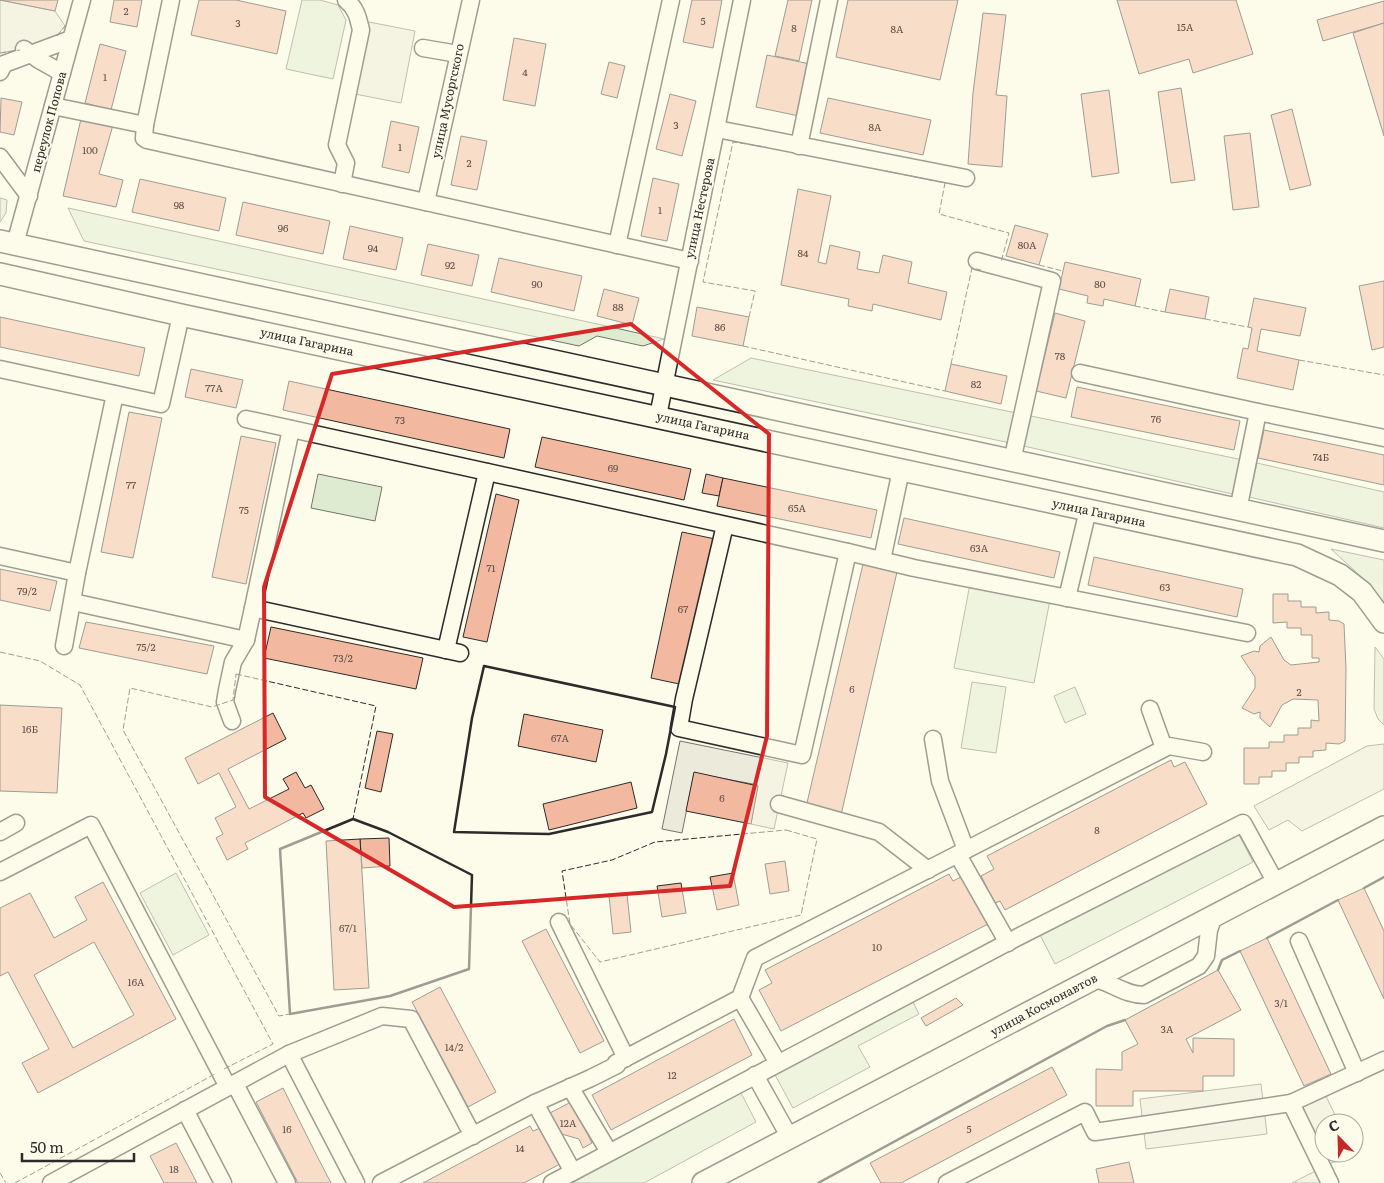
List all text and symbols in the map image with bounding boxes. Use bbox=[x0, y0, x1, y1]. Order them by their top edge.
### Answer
house number: 2 bbox=[123, 3, 129, 18]
house number: 5 bbox=[700, 13, 706, 28]
house number: 3 bbox=[235, 15, 241, 30]
house number: 15А bbox=[1177, 19, 1194, 34]
house number: 8 bbox=[791, 20, 797, 35]
house number: 8А bbox=[891, 21, 904, 36]
street label: улица Мусоргского bbox=[426, 42, 468, 160]
house number: 4 bbox=[522, 64, 528, 79]
street label: переулок Попова bbox=[26, 69, 70, 174]
house number: 1 bbox=[103, 69, 107, 84]
house number: 3 bbox=[673, 117, 679, 132]
house number: 8А bbox=[869, 119, 882, 134]
house number: 1 bbox=[398, 139, 402, 154]
house number: 100 bbox=[82, 142, 98, 157]
house number: 2 bbox=[466, 155, 472, 170]
street label: улица Нестерова bbox=[680, 155, 719, 260]
house number: 98 bbox=[174, 197, 185, 212]
house number: 1 bbox=[658, 202, 662, 217]
house number: 96 bbox=[278, 220, 289, 235]
house number: 80А bbox=[1018, 237, 1037, 252]
house number: 94 bbox=[368, 240, 379, 255]
house number: 84 bbox=[797, 245, 809, 260]
house number: 92 bbox=[445, 257, 455, 272]
house number: 90 bbox=[531, 276, 543, 291]
house number: 80 bbox=[1094, 276, 1106, 291]
house number: 88 bbox=[612, 299, 624, 314]
house number: 86 bbox=[715, 319, 726, 334]
street label: улица Гагарина bbox=[259, 322, 356, 360]
house number: 78 bbox=[1055, 348, 1066, 363]
house number: 82 bbox=[971, 376, 981, 391]
house number: 77А bbox=[205, 380, 223, 395]
street label: улица Гагарина bbox=[655, 406, 752, 444]
house number: 76 bbox=[1151, 411, 1162, 426]
house number: 73 bbox=[395, 412, 405, 427]
house number: 74Б bbox=[1313, 449, 1330, 464]
house number: 69 bbox=[608, 460, 618, 475]
house number: 77 bbox=[126, 477, 136, 492]
street label: улица Гагарина bbox=[1051, 493, 1148, 531]
house number: 65А bbox=[788, 500, 807, 515]
house number: 75 bbox=[239, 502, 249, 517]
house number: 63А bbox=[970, 540, 989, 555]
house number: 71 bbox=[486, 560, 496, 575]
house number: 63 bbox=[1160, 579, 1170, 594]
house number: 79/2 bbox=[17, 583, 37, 598]
house number: 67 bbox=[678, 601, 688, 616]
house number: 75/2 bbox=[136, 639, 156, 654]
house number: 73/2 bbox=[333, 650, 353, 665]
house number: 6 bbox=[849, 681, 855, 696]
house number: 2 bbox=[1296, 684, 1302, 699]
house number: 16Б bbox=[22, 721, 38, 736]
house number: 67А bbox=[551, 730, 570, 745]
house number: 6 bbox=[719, 790, 725, 805]
house number: 8 bbox=[1094, 822, 1100, 837]
house number: 67/1 bbox=[339, 920, 357, 935]
house number: 10 bbox=[872, 939, 882, 954]
street label: улица Космонавтов bbox=[987, 968, 1101, 1040]
house number: 16А bbox=[128, 974, 145, 989]
house number: 3/1 bbox=[1274, 995, 1288, 1010]
house number: 3А bbox=[1161, 1021, 1174, 1036]
house number: 14/2 bbox=[445, 1039, 463, 1054]
house number: 12 bbox=[667, 1067, 677, 1082]
north arrow bbox=[1314, 1113, 1364, 1163]
text: С bbox=[1325, 1114, 1342, 1136]
house number: 12А bbox=[560, 1115, 577, 1130]
house number: 16 bbox=[282, 1121, 292, 1136]
house number: 5 bbox=[966, 1121, 972, 1136]
scale bar bbox=[22, 1130, 135, 1162]
text: 50 m bbox=[30, 1135, 64, 1158]
house number: 14 bbox=[515, 1140, 525, 1155]
house number: 18 bbox=[169, 1161, 179, 1176]

